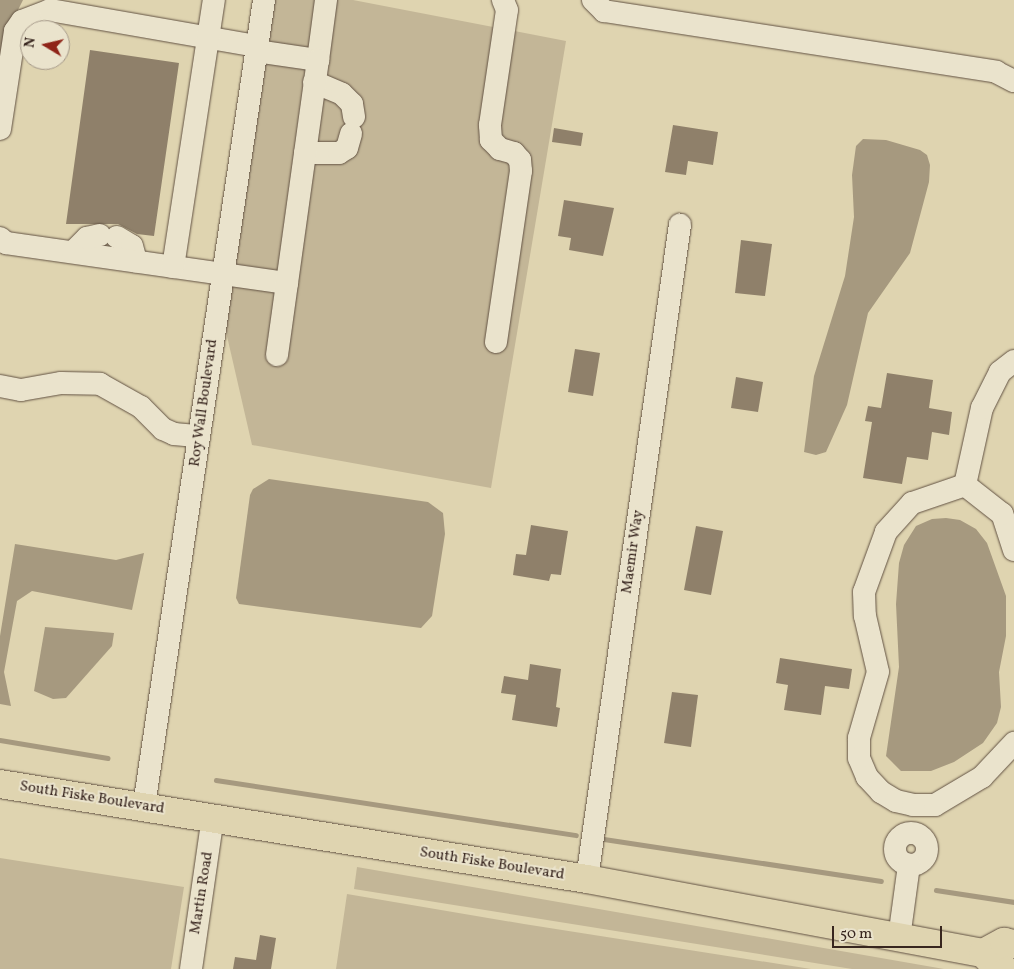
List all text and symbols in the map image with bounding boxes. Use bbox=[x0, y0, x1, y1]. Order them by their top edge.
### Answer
north arrow bbox=[20, 20, 70, 70]
text: N bbox=[20, 36, 41, 49]
street label: Roy Wall Boulevard bbox=[186, 338, 222, 468]
street label: Maemir Way bbox=[618, 509, 648, 595]
street label: South Fiske Boulevard bbox=[18, 778, 166, 818]
street label: South Fiske Boulevard bbox=[418, 844, 566, 884]
street label: Martin Road bbox=[187, 850, 217, 936]
scale bar bbox=[834, 916, 944, 948]
text: 50 m bbox=[840, 924, 872, 945]

